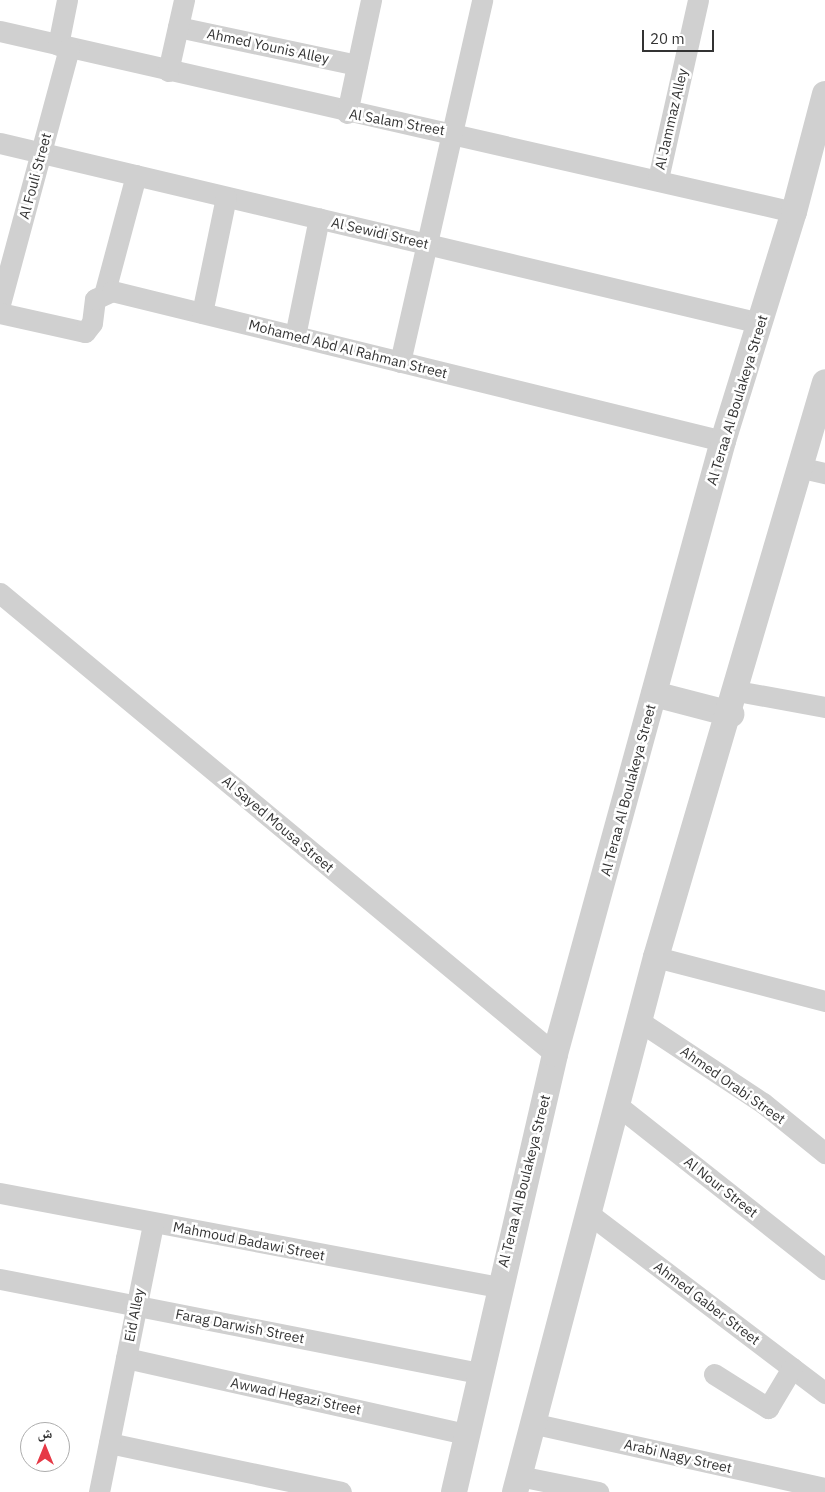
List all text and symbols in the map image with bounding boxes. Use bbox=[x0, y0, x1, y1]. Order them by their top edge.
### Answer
scale bar bbox=[645, 20, 718, 52]
street label: Ahmed Younis Alley bbox=[205, 25, 331, 67]
text: 20 m bbox=[650, 29, 685, 48]
street label: Al Jammaz Alley bbox=[651, 67, 691, 171]
street label: Al Salam Street bbox=[348, 105, 446, 139]
street label: Al Fouli Street bbox=[15, 131, 55, 221]
street label: Al Sewidi Street bbox=[330, 214, 430, 252]
street label: Al Teraa Al Boulakeya Street bbox=[703, 313, 771, 487]
street label: Mohamed Abd Al Rahman Street bbox=[247, 316, 449, 382]
street label: Al Teraa Al Boulakeya Street bbox=[597, 702, 659, 878]
street label: Al Sayed Mousa Street bbox=[219, 772, 337, 876]
street label: Ahmed Orabi Street bbox=[677, 1043, 789, 1127]
street label: Al Teraa Al Boulakeya Street bbox=[494, 1093, 554, 1269]
street label: Al Nour Street bbox=[681, 1153, 761, 1221]
street label: Mahmoud Badawi Street bbox=[172, 1218, 326, 1264]
street label: Ahmed Gaber Street bbox=[651, 1258, 763, 1348]
street label: Eid Alley bbox=[121, 1287, 147, 1343]
street label: Farag Darwish Street bbox=[174, 1305, 306, 1347]
street label: Awwad Hegazi Street bbox=[229, 1374, 363, 1418]
north arrow bbox=[20, 1422, 70, 1472]
text: ش bbox=[38, 1424, 52, 1442]
street label: Arabi Nagy Street bbox=[623, 1435, 733, 1477]

